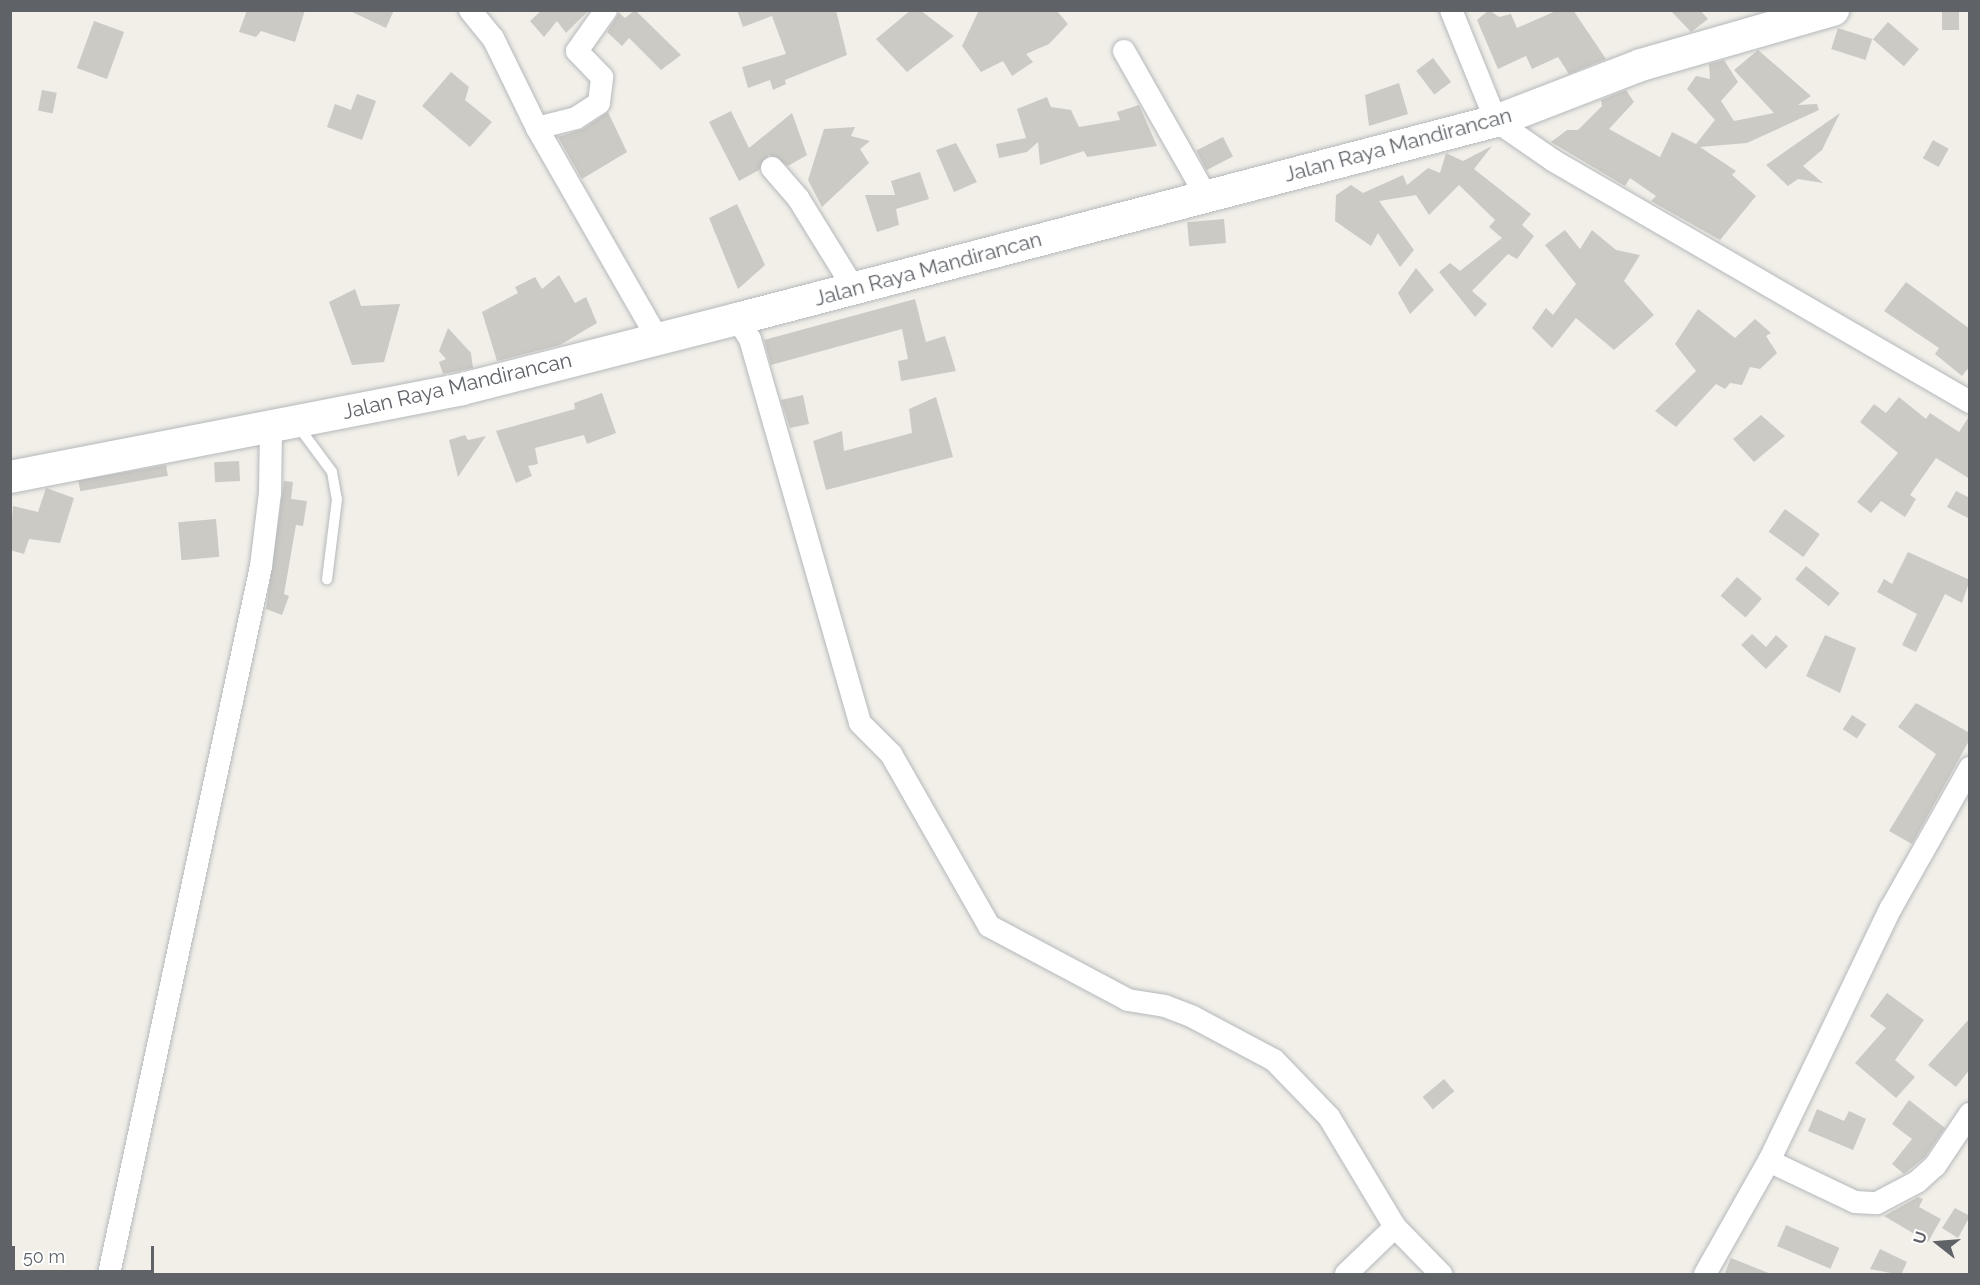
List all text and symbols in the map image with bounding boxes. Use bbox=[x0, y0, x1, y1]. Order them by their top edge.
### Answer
street label: Jalan Raya Mandirancan bbox=[1281, 102, 1515, 188]
street label: Jalan Raya Mandirancan bbox=[811, 226, 1045, 312]
street label: Jalan Raya Mandirancan bbox=[340, 347, 574, 425]
north arrow bbox=[1908, 1213, 1968, 1273]
text: U bbox=[1909, 1229, 1931, 1246]
scale bar bbox=[15, 1234, 158, 1272]
text: 50 m bbox=[23, 1246, 65, 1267]

